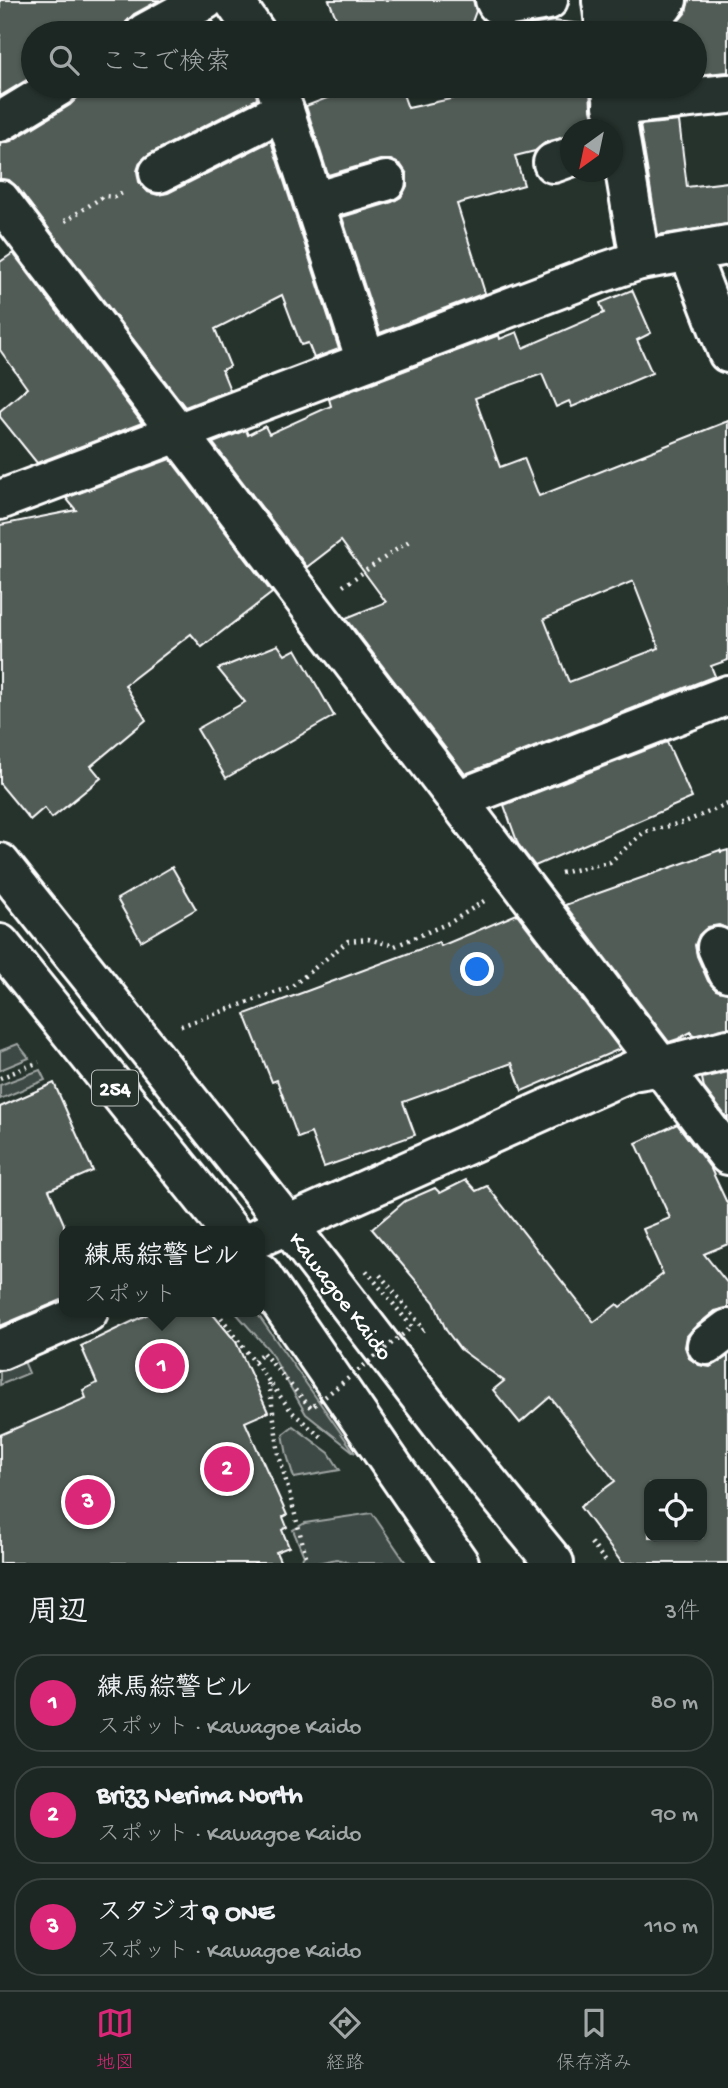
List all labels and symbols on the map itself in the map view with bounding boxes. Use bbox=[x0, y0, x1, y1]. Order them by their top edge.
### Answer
north arrow bbox=[560, 119, 623, 182]
your location bbox=[460, 952, 494, 986]
road number: 254 bbox=[92, 1070, 138, 1106]
street label: Kawagoe Kaido bbox=[281, 1228, 397, 1367]
pin: 1 bbox=[139, 1340, 185, 1392]
pin: 2 bbox=[204, 1443, 250, 1495]
pin: 3 bbox=[65, 1476, 111, 1528]

